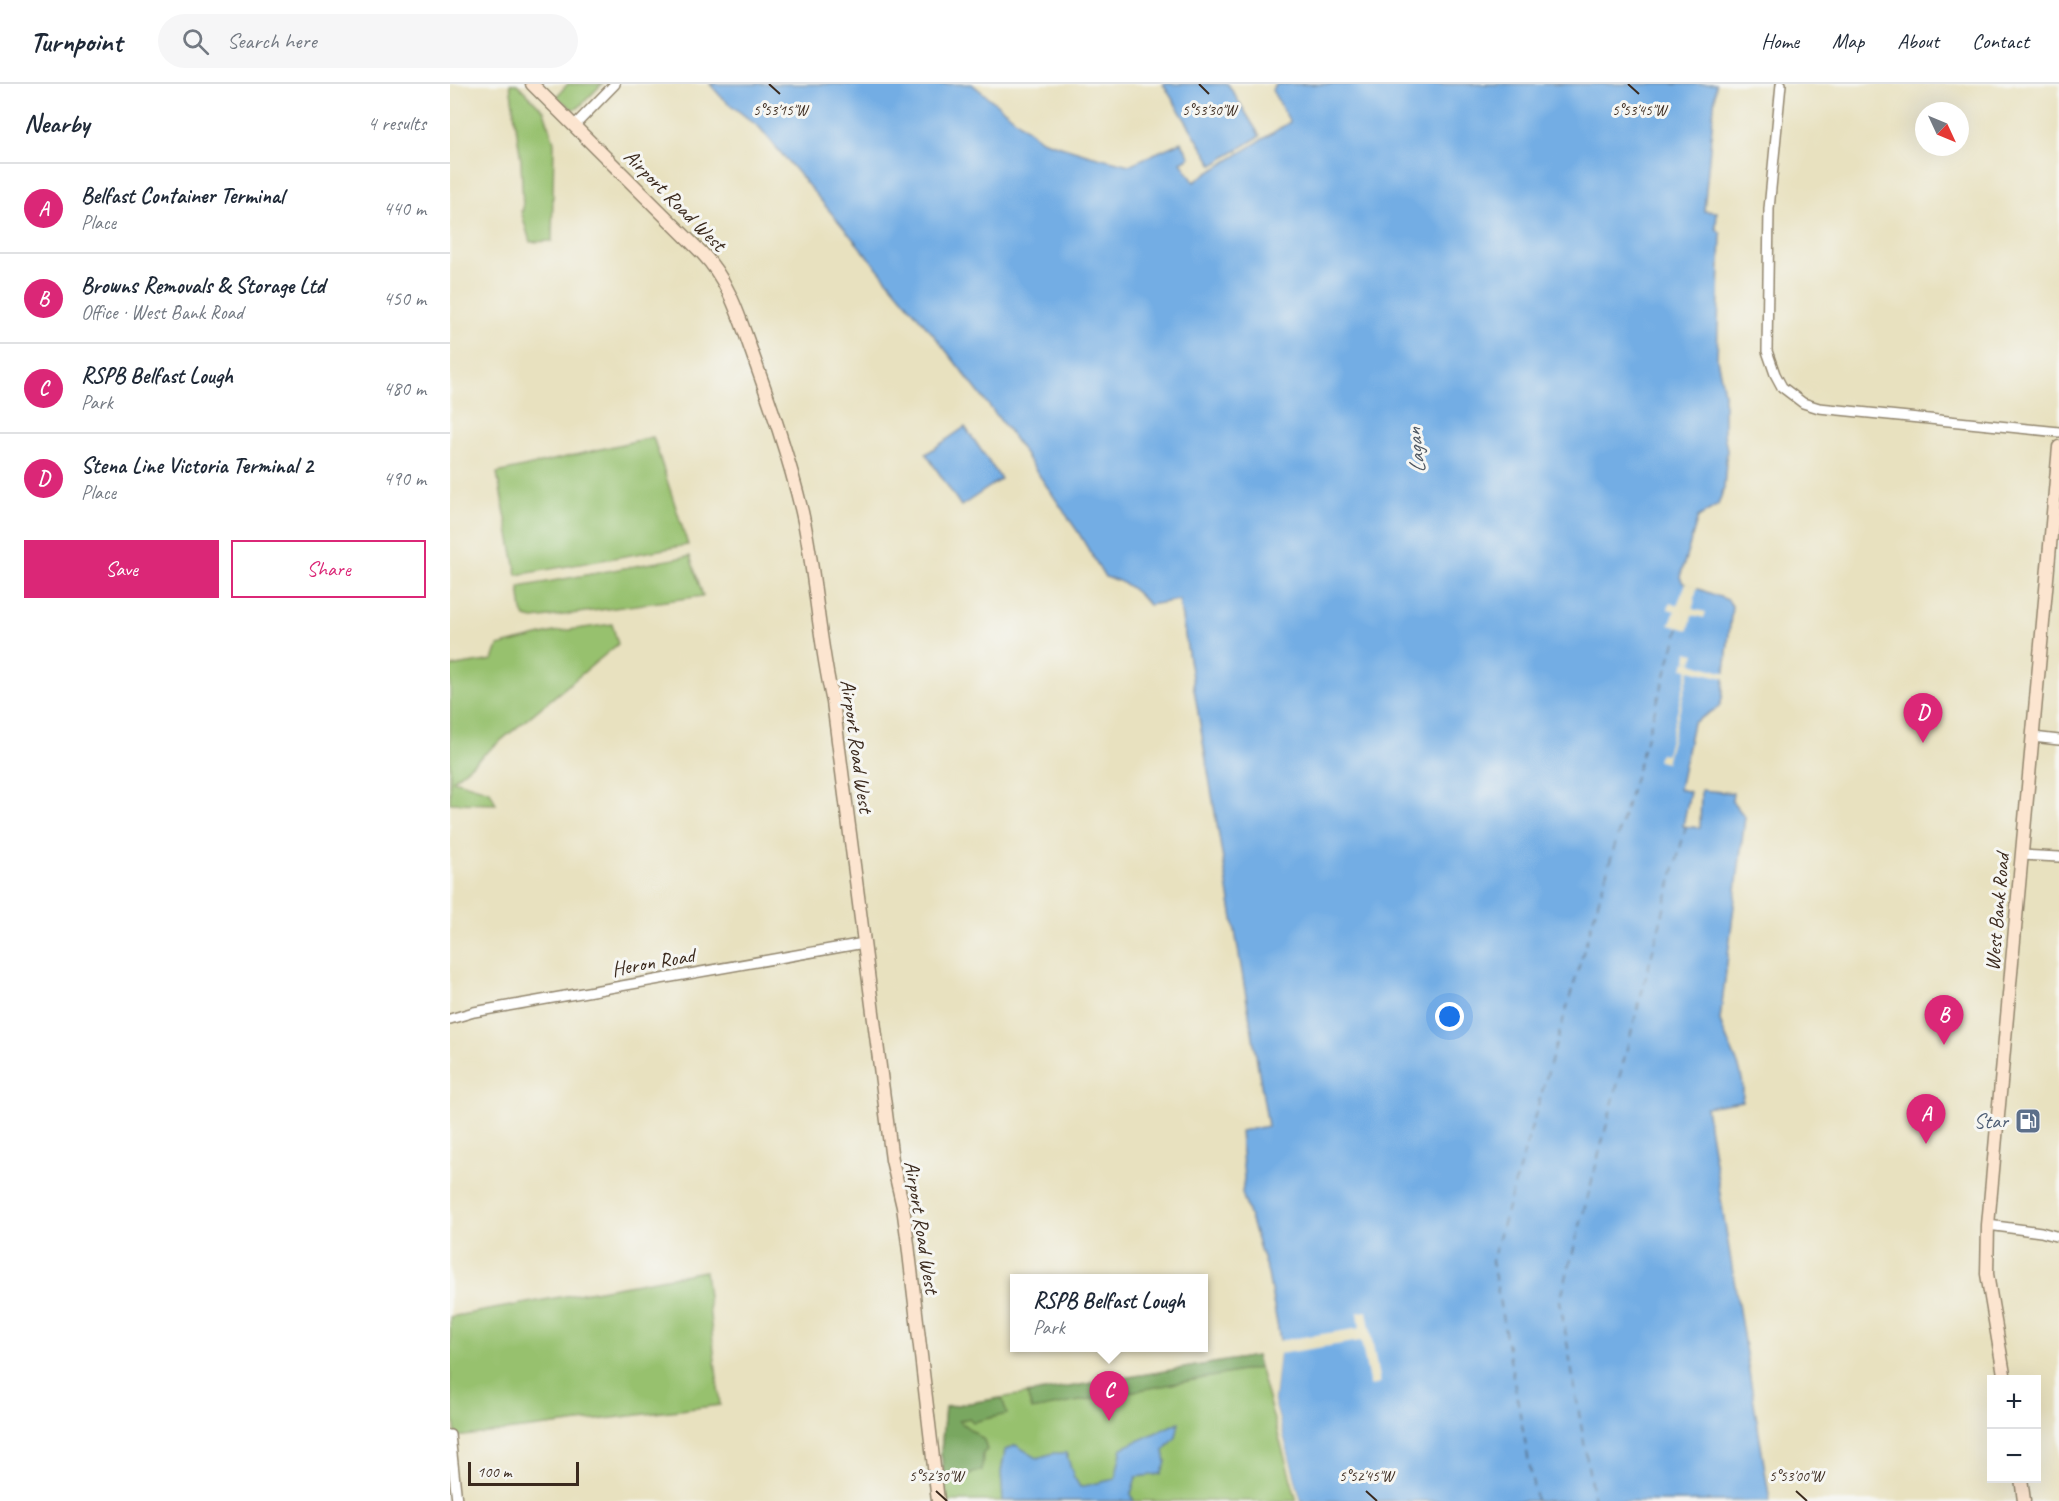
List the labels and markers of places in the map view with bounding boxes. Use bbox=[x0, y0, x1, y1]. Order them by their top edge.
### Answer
pin: D bbox=[1904, 694, 1942, 743]
pin: B bbox=[1924, 996, 1964, 1045]
pin: A bbox=[1906, 1094, 1946, 1144]
fuel station icon: Star bbox=[2013, 1106, 2043, 1136]
place label: Star bbox=[1974, 1108, 2009, 1134]
pin: C bbox=[1090, 1372, 1128, 1421]

